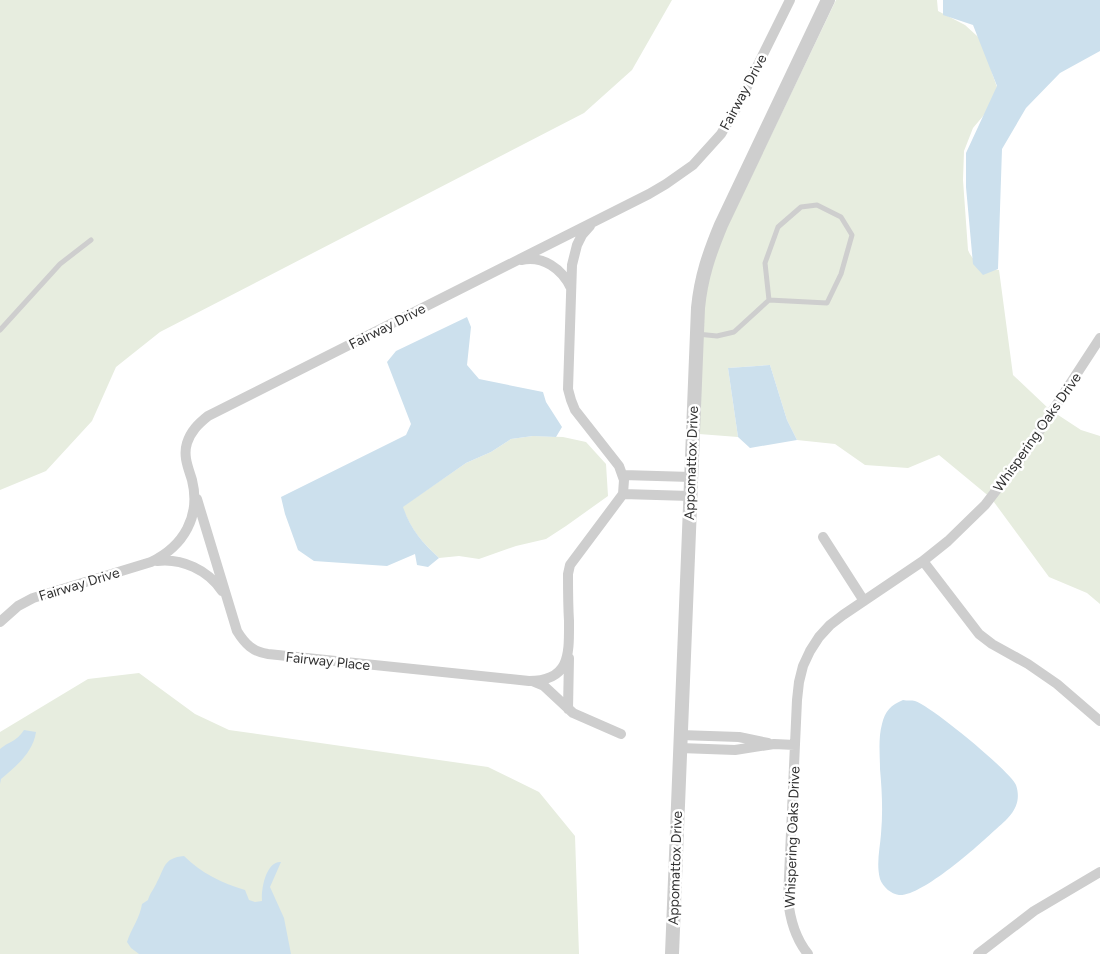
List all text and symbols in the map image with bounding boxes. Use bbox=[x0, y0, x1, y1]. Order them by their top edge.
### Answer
street label: Fairway Drive bbox=[716, 51, 771, 133]
street label: Fairway Drive bbox=[346, 300, 429, 353]
street label: Whispering Oaks Drive bbox=[990, 369, 1085, 495]
street label: Appomattox Drive bbox=[681, 405, 702, 520]
street label: Fairway Drive bbox=[37, 564, 122, 605]
street label: Fairway Place bbox=[285, 649, 371, 674]
street label: Whispering Oaks Drive bbox=[782, 766, 803, 908]
street label: Appomattox Drive bbox=[665, 810, 686, 925]

